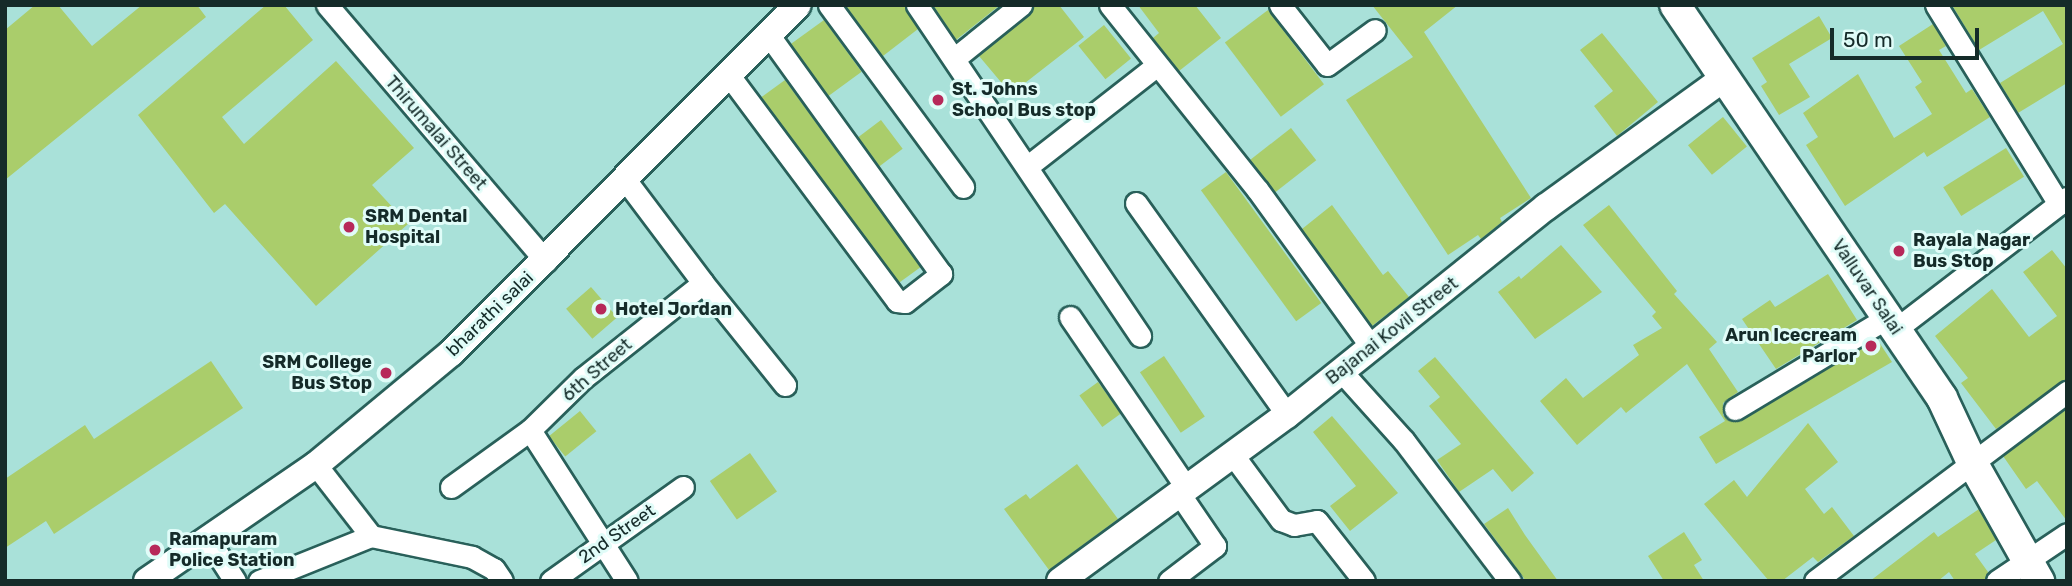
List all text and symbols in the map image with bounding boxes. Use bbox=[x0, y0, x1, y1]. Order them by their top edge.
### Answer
scale bar bbox=[1834, 14, 1983, 58]
text: 50 m bbox=[1843, 27, 1893, 52]
street label: Thirumalai Street bbox=[381, 72, 491, 194]
place label: St. Johns School Bus stop bbox=[952, 79, 1096, 122]
marker: St. Johns School Bus stop bbox=[930, 92, 946, 108]
place label: SRM Dental Hospital bbox=[365, 206, 467, 248]
marker: SRM Dental Hospital bbox=[339, 217, 359, 237]
place label: Rayala Nagar Bus Stop bbox=[1913, 230, 2030, 272]
street label: Valluvar Salai bbox=[1827, 235, 1907, 339]
marker: Rayala Nagar Bus Stop bbox=[1891, 243, 1907, 259]
street label: bharathi salai bbox=[442, 267, 538, 361]
street label: Bajanai Kovil Street bbox=[1322, 273, 1462, 389]
place label: Hotel Jordan bbox=[615, 298, 732, 320]
marker: Hotel Jordan bbox=[593, 301, 609, 317]
place label: Arun Icecream Parlor bbox=[1725, 325, 1857, 368]
street label: 6th Street bbox=[558, 334, 636, 406]
marker: Arun Icecream Parlor bbox=[1863, 338, 1879, 354]
place label: SRM College Bus Stop bbox=[262, 352, 372, 394]
marker: SRM College Bus Stop bbox=[378, 365, 394, 381]
street label: 2nd Street bbox=[575, 500, 659, 568]
place label: Ramapuram Police Station bbox=[169, 529, 295, 572]
marker: Ramapuram Police Station bbox=[147, 542, 163, 558]

